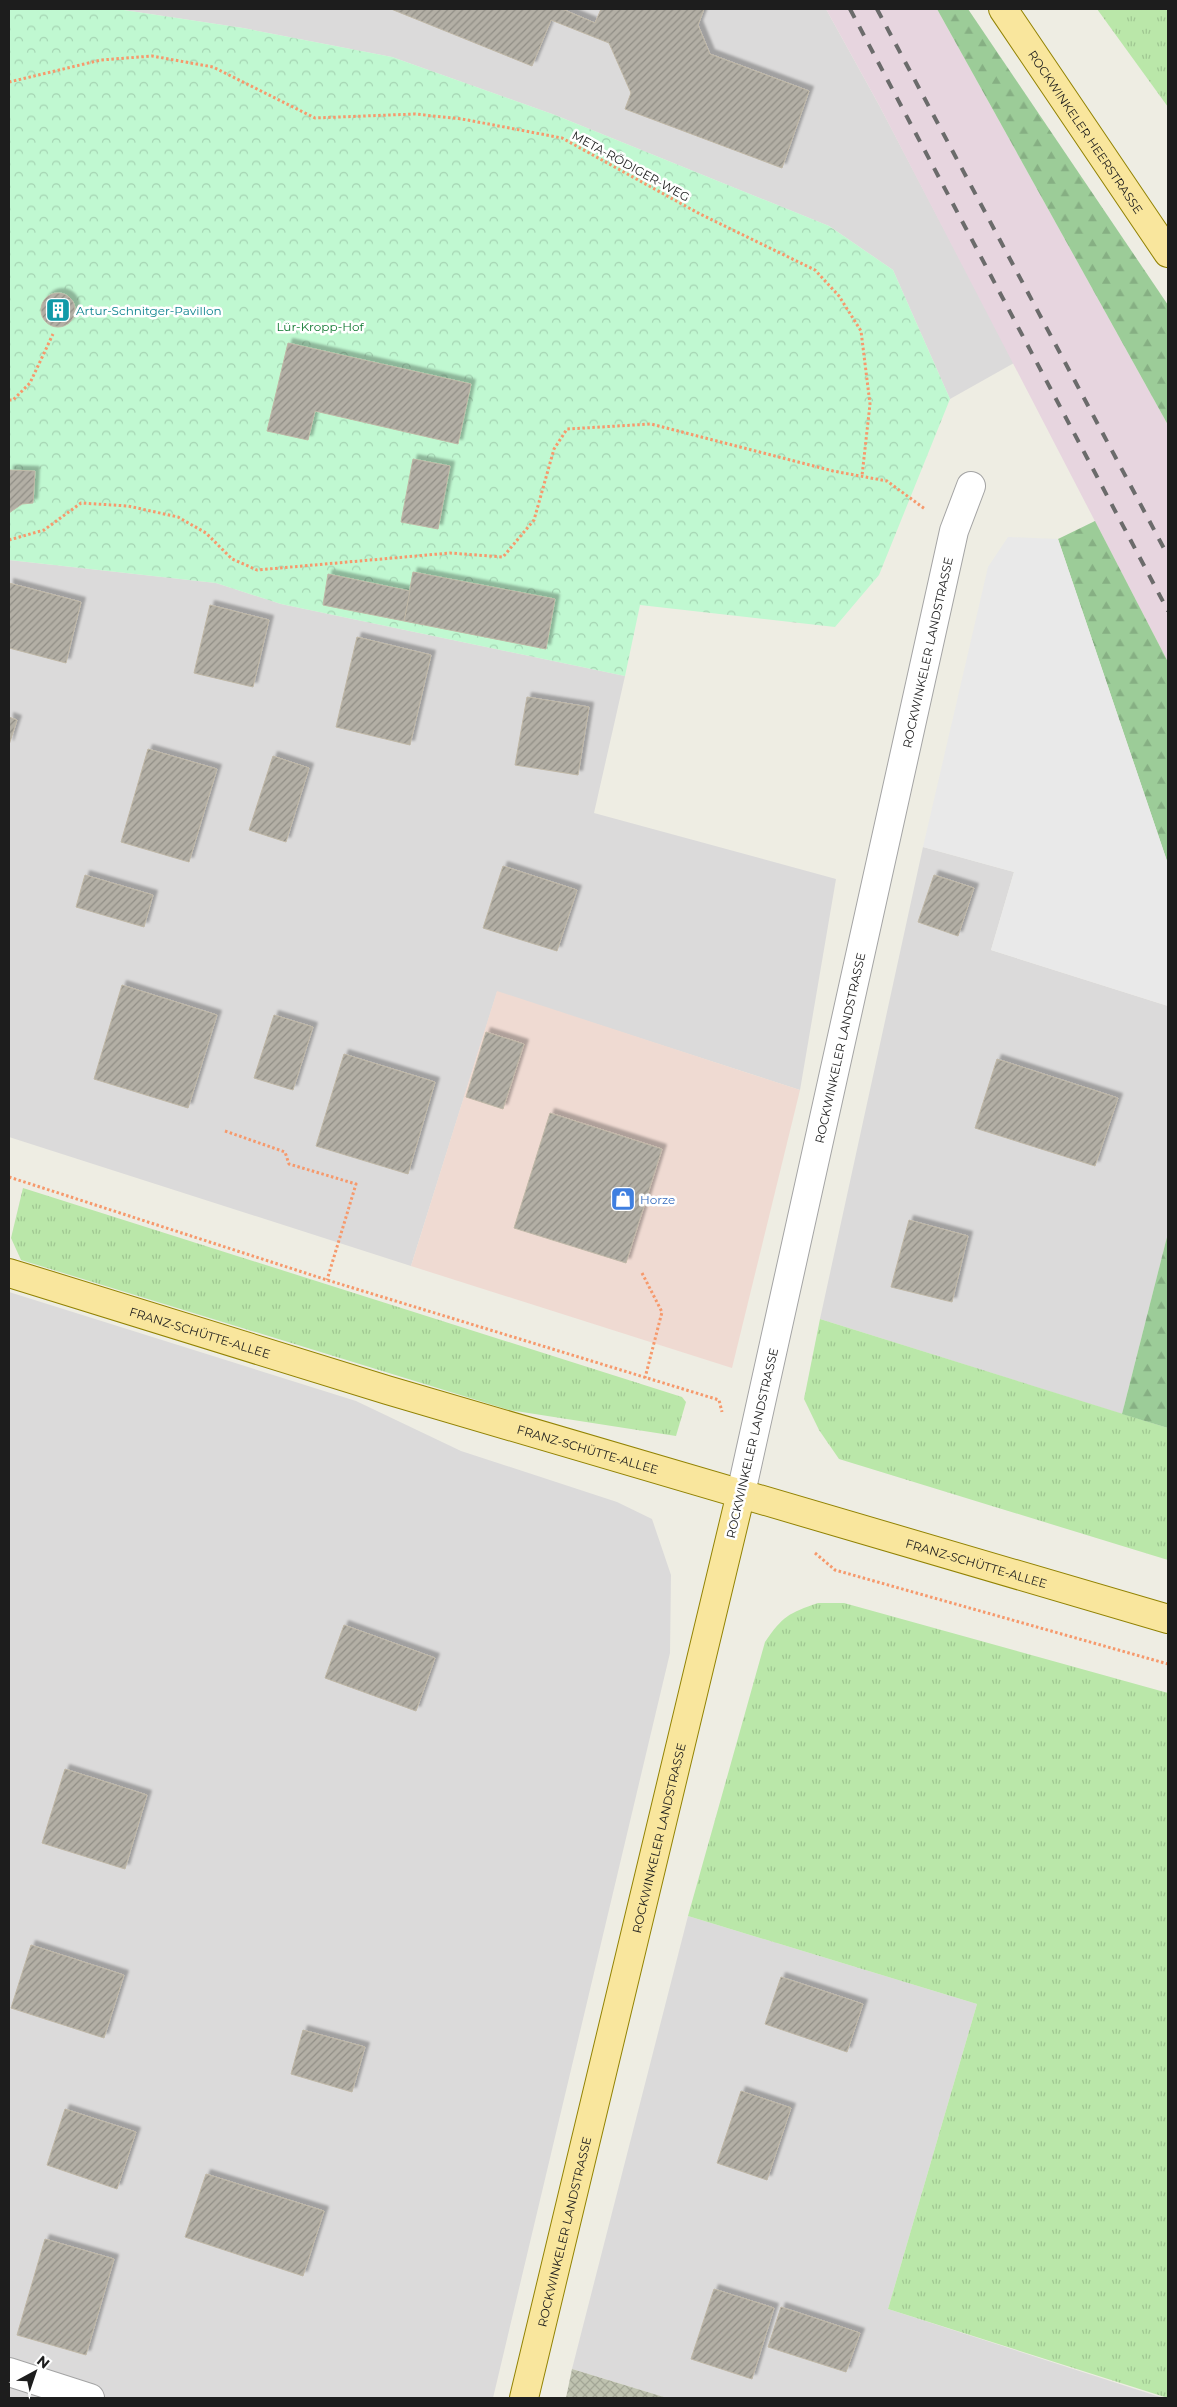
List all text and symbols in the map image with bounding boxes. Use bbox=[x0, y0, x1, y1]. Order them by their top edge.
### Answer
street label: ROCKWINKELER HEERSTRASSE bbox=[1025, 47, 1147, 216]
street label: META-RÖDIGER-WEG bbox=[570, 127, 692, 205]
building icon: Artur-Schnitger-Pavillon bbox=[45, 297, 71, 323]
place label: Artur-Schnitger-Pavillon bbox=[76, 303, 222, 318]
park label: Lür-Kropp-Hof bbox=[276, 319, 365, 334]
street label: ROCKWINKELER LANDSTRASSE bbox=[899, 556, 956, 749]
street label: ROCKWINKELER LANDSTRASSE bbox=[811, 951, 868, 1145]
shop icon: Horze bbox=[610, 1186, 636, 1212]
place label: Horze bbox=[640, 1192, 675, 1207]
street label: FRANZ-SCHÜTTE-ALLEE bbox=[128, 1303, 272, 1361]
street label: ROCKWINKELER LANDSTRASSE bbox=[723, 1346, 781, 1540]
street label: FRANZ-SCHÜTTE-ALLEE bbox=[515, 1421, 660, 1477]
street label: FRANZ-SCHÜTTE-ALLEE bbox=[904, 1535, 1049, 1591]
street label: ROCKWINKELER LANDSTRASSE bbox=[628, 1741, 688, 1934]
street label: ROCKWINKELER LANDSTRASSE bbox=[534, 2135, 594, 2328]
north arrow bbox=[10, 2347, 60, 2397]
text: N bbox=[33, 2352, 53, 2373]

